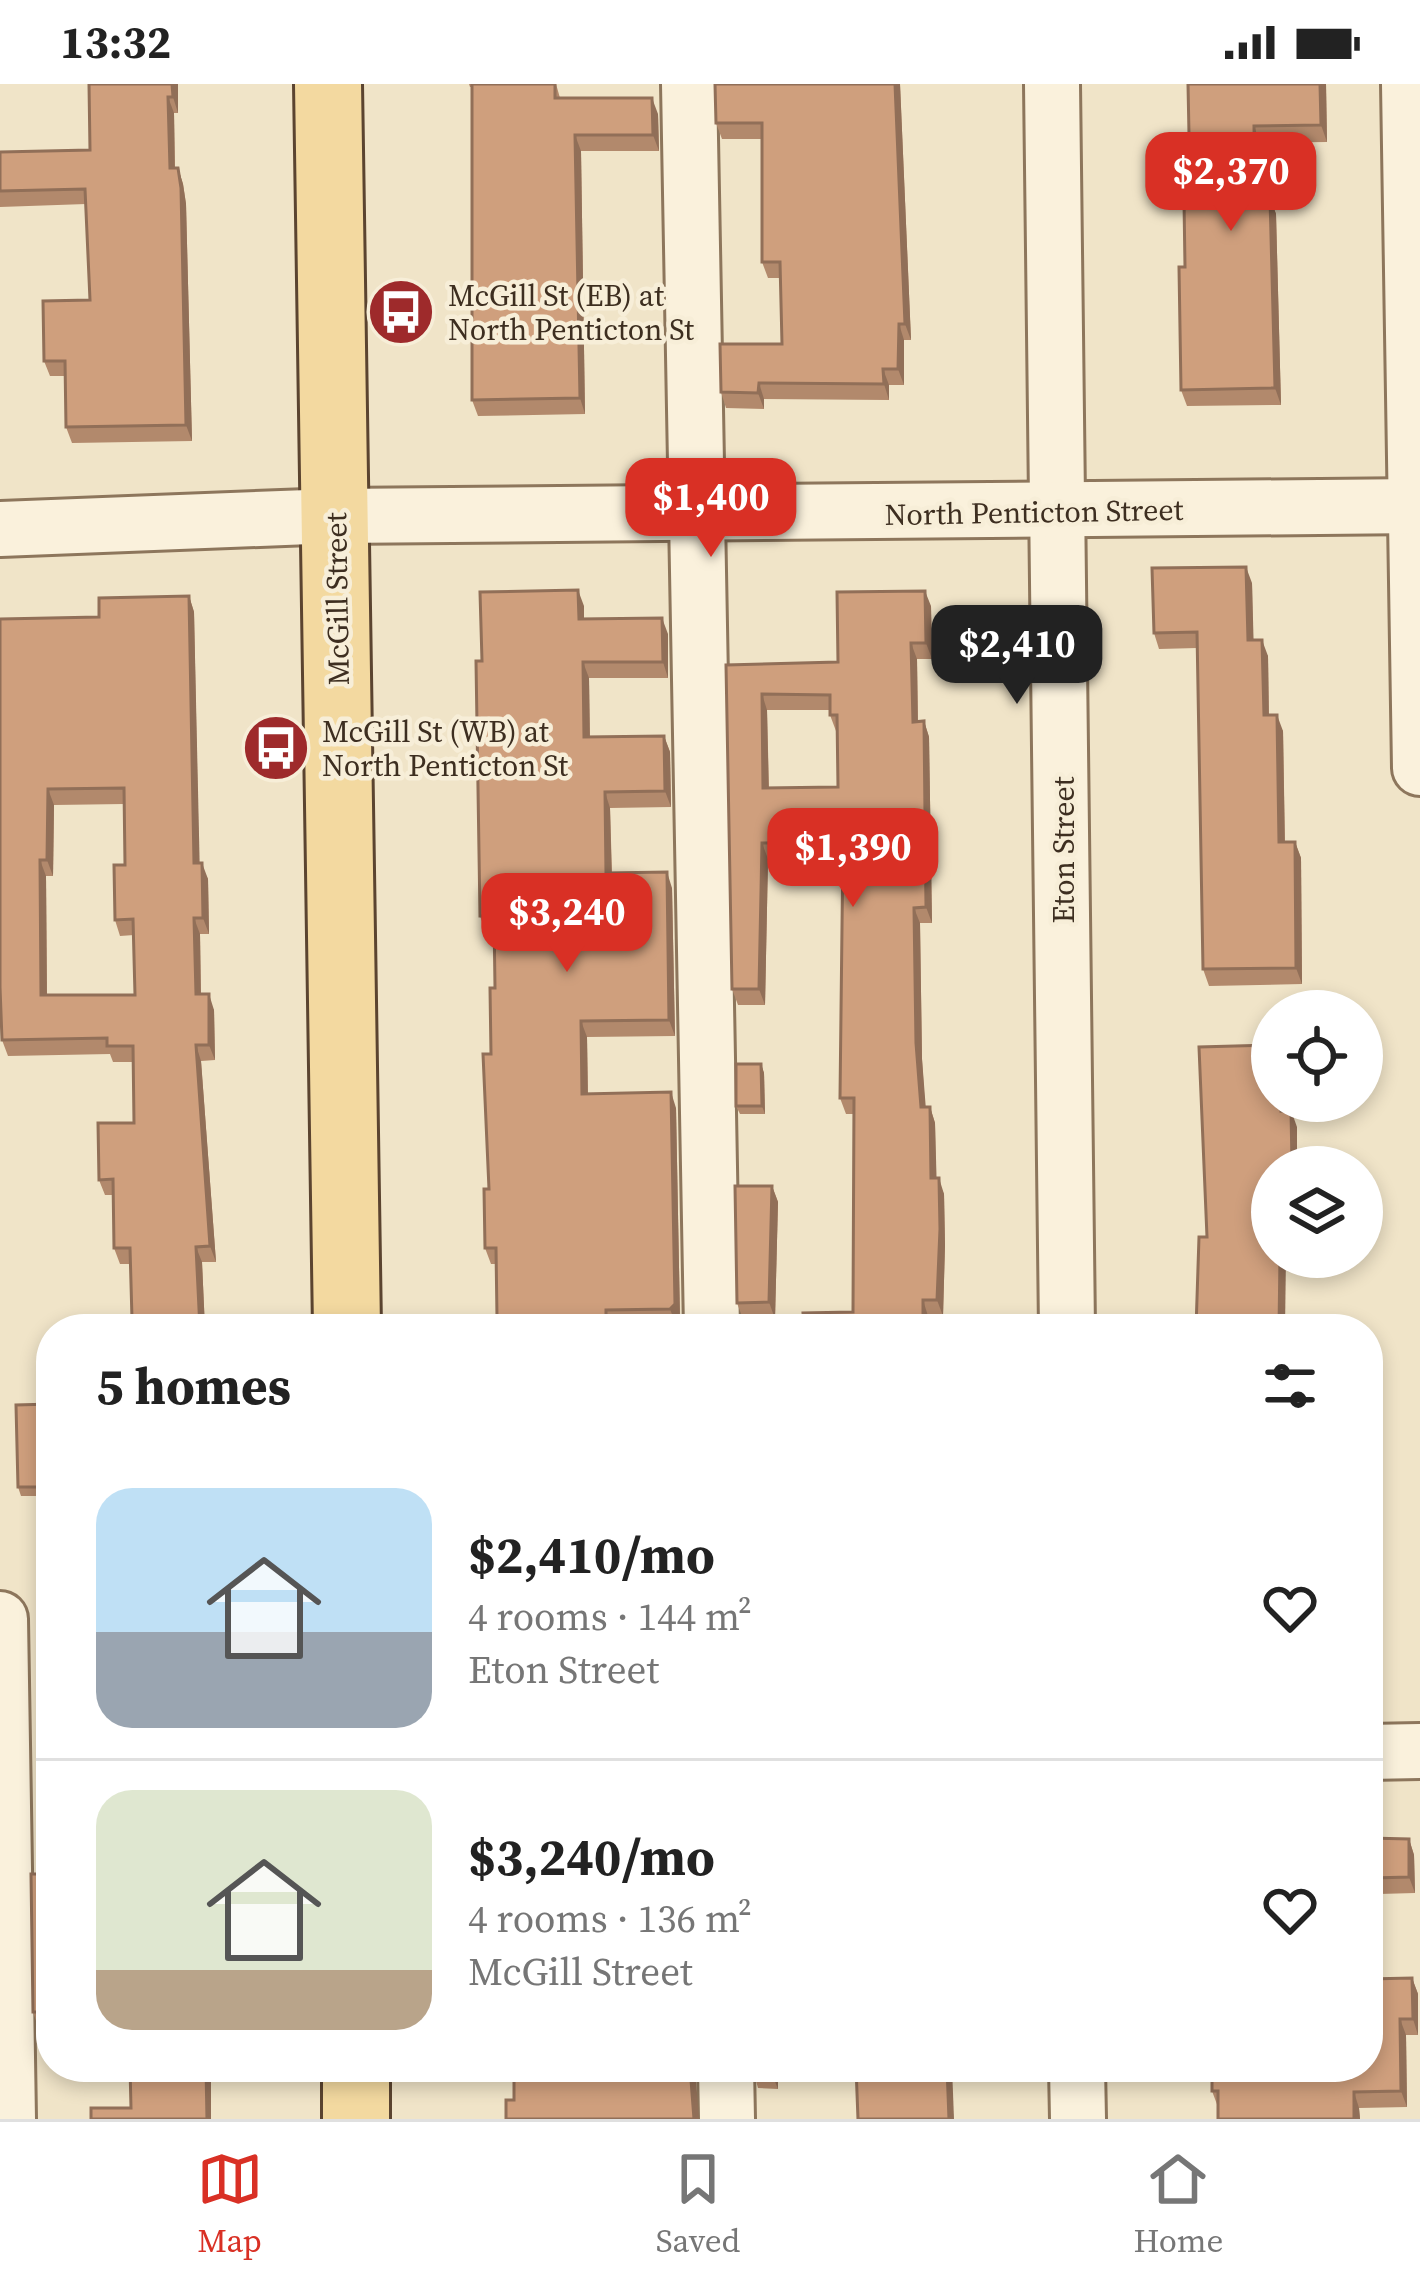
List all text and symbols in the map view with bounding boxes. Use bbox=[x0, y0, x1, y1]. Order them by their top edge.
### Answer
text: 13:32 bbox=[60, 11, 171, 73]
pin: $2,370 bbox=[1133, 132, 1329, 234]
text: $2,370 bbox=[1172, 144, 1290, 197]
place label: McGill St (EB) at North Penticton St bbox=[448, 275, 694, 350]
bus stop icon: McGill St (EB) at North Penticton St bbox=[366, 277, 436, 347]
pin: $1,400 bbox=[613, 458, 809, 560]
text: $1,400 bbox=[652, 470, 770, 523]
street label: North Penticton Street bbox=[884, 489, 1184, 535]
street label: McGill Street bbox=[315, 512, 359, 686]
pin: $2,410 bbox=[919, 605, 1115, 707]
text: $2,410 bbox=[958, 617, 1076, 670]
place label: McGill St (WB) at North Penticton St bbox=[322, 711, 568, 786]
bus stop icon: McGill St (WB) at North Penticton St bbox=[241, 713, 311, 783]
street label: Eton Street bbox=[1043, 776, 1084, 924]
pin: $1,390 bbox=[755, 808, 951, 910]
text: $1,390 bbox=[794, 820, 912, 873]
pin: $3,240 bbox=[469, 873, 665, 975]
text: $3,240 bbox=[508, 885, 626, 938]
map controls bbox=[1251, 990, 1383, 1278]
button: locate bbox=[1251, 990, 1383, 1122]
button: layers bbox=[1251, 1146, 1383, 1278]
text: 5 homes bbox=[96, 1351, 291, 1421]
icon: filters bbox=[1257, 1353, 1323, 1419]
text: $2,410/mo bbox=[468, 1520, 715, 1590]
icon: home bbox=[192, 1536, 336, 1680]
icon: heart bbox=[1257, 1575, 1323, 1641]
text: 4 rooms · 144 m² bbox=[468, 1590, 752, 1643]
text: Eton Street bbox=[468, 1643, 659, 1696]
text: $3,240/mo bbox=[468, 1822, 715, 1892]
icon: home bbox=[192, 1838, 336, 1982]
icon: heart bbox=[1257, 1877, 1323, 1943]
text: 4 rooms · 136 m² bbox=[468, 1892, 752, 1945]
text: McGill Street bbox=[468, 1945, 693, 1998]
tab: Map bbox=[197, 2146, 263, 2263]
tab: Saved bbox=[656, 2146, 740, 2263]
tab: Home bbox=[1133, 2146, 1223, 2263]

